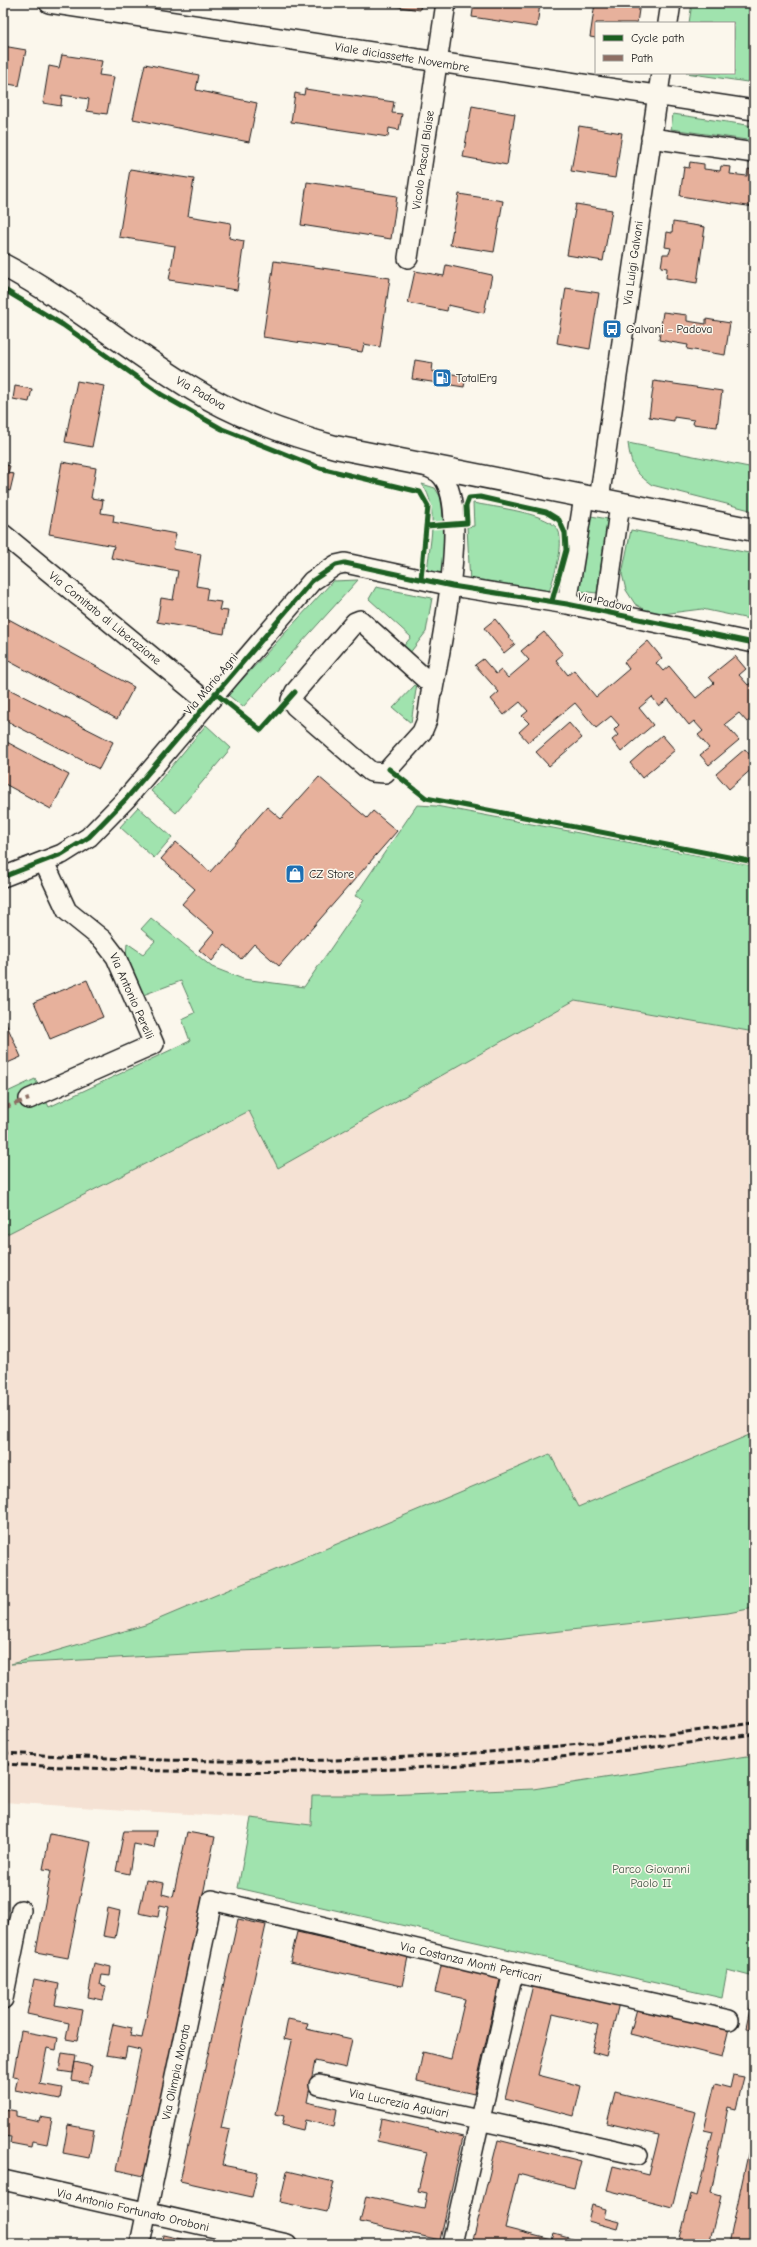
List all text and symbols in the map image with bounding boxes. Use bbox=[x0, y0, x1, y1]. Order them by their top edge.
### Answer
legend bbox=[595, 22, 735, 74]
text: Cycle path bbox=[631, 31, 684, 45]
street label: Viale diciassette Novembre bbox=[334, 39, 470, 75]
text: Path bbox=[631, 51, 653, 65]
street label: Vicolo Pascal Blaise bbox=[409, 109, 437, 211]
street label: Via Luigi Galvani bbox=[620, 220, 646, 306]
bus stop icon: Galvani - Padova bbox=[601, 318, 623, 340]
place label: Galvani - Padova bbox=[626, 322, 713, 336]
fuel station icon: TotalErg bbox=[431, 367, 453, 389]
place label: TotalErg bbox=[456, 371, 497, 385]
street label: Via Padova bbox=[174, 373, 228, 413]
street label: Via Comitato di Liberazione bbox=[46, 568, 164, 668]
street label: Via Padova bbox=[576, 589, 634, 615]
street label: Via Mario Agni bbox=[181, 650, 241, 718]
shop icon: CZ Store bbox=[284, 863, 306, 885]
place label: CZ Store bbox=[309, 867, 354, 881]
street label: Via Antonio Perelli bbox=[107, 951, 157, 1041]
park label: Parco Giovanni Paolo II bbox=[612, 1862, 690, 1890]
street label: Via Costanza Monti Perticari bbox=[399, 1939, 543, 1985]
street label: Via Olimpia Morata bbox=[159, 2023, 193, 2121]
street label: Via Lucrezia Aguiari bbox=[348, 2086, 450, 2120]
street label: Via Antonio Fortunato Oroboni bbox=[55, 2186, 211, 2234]

